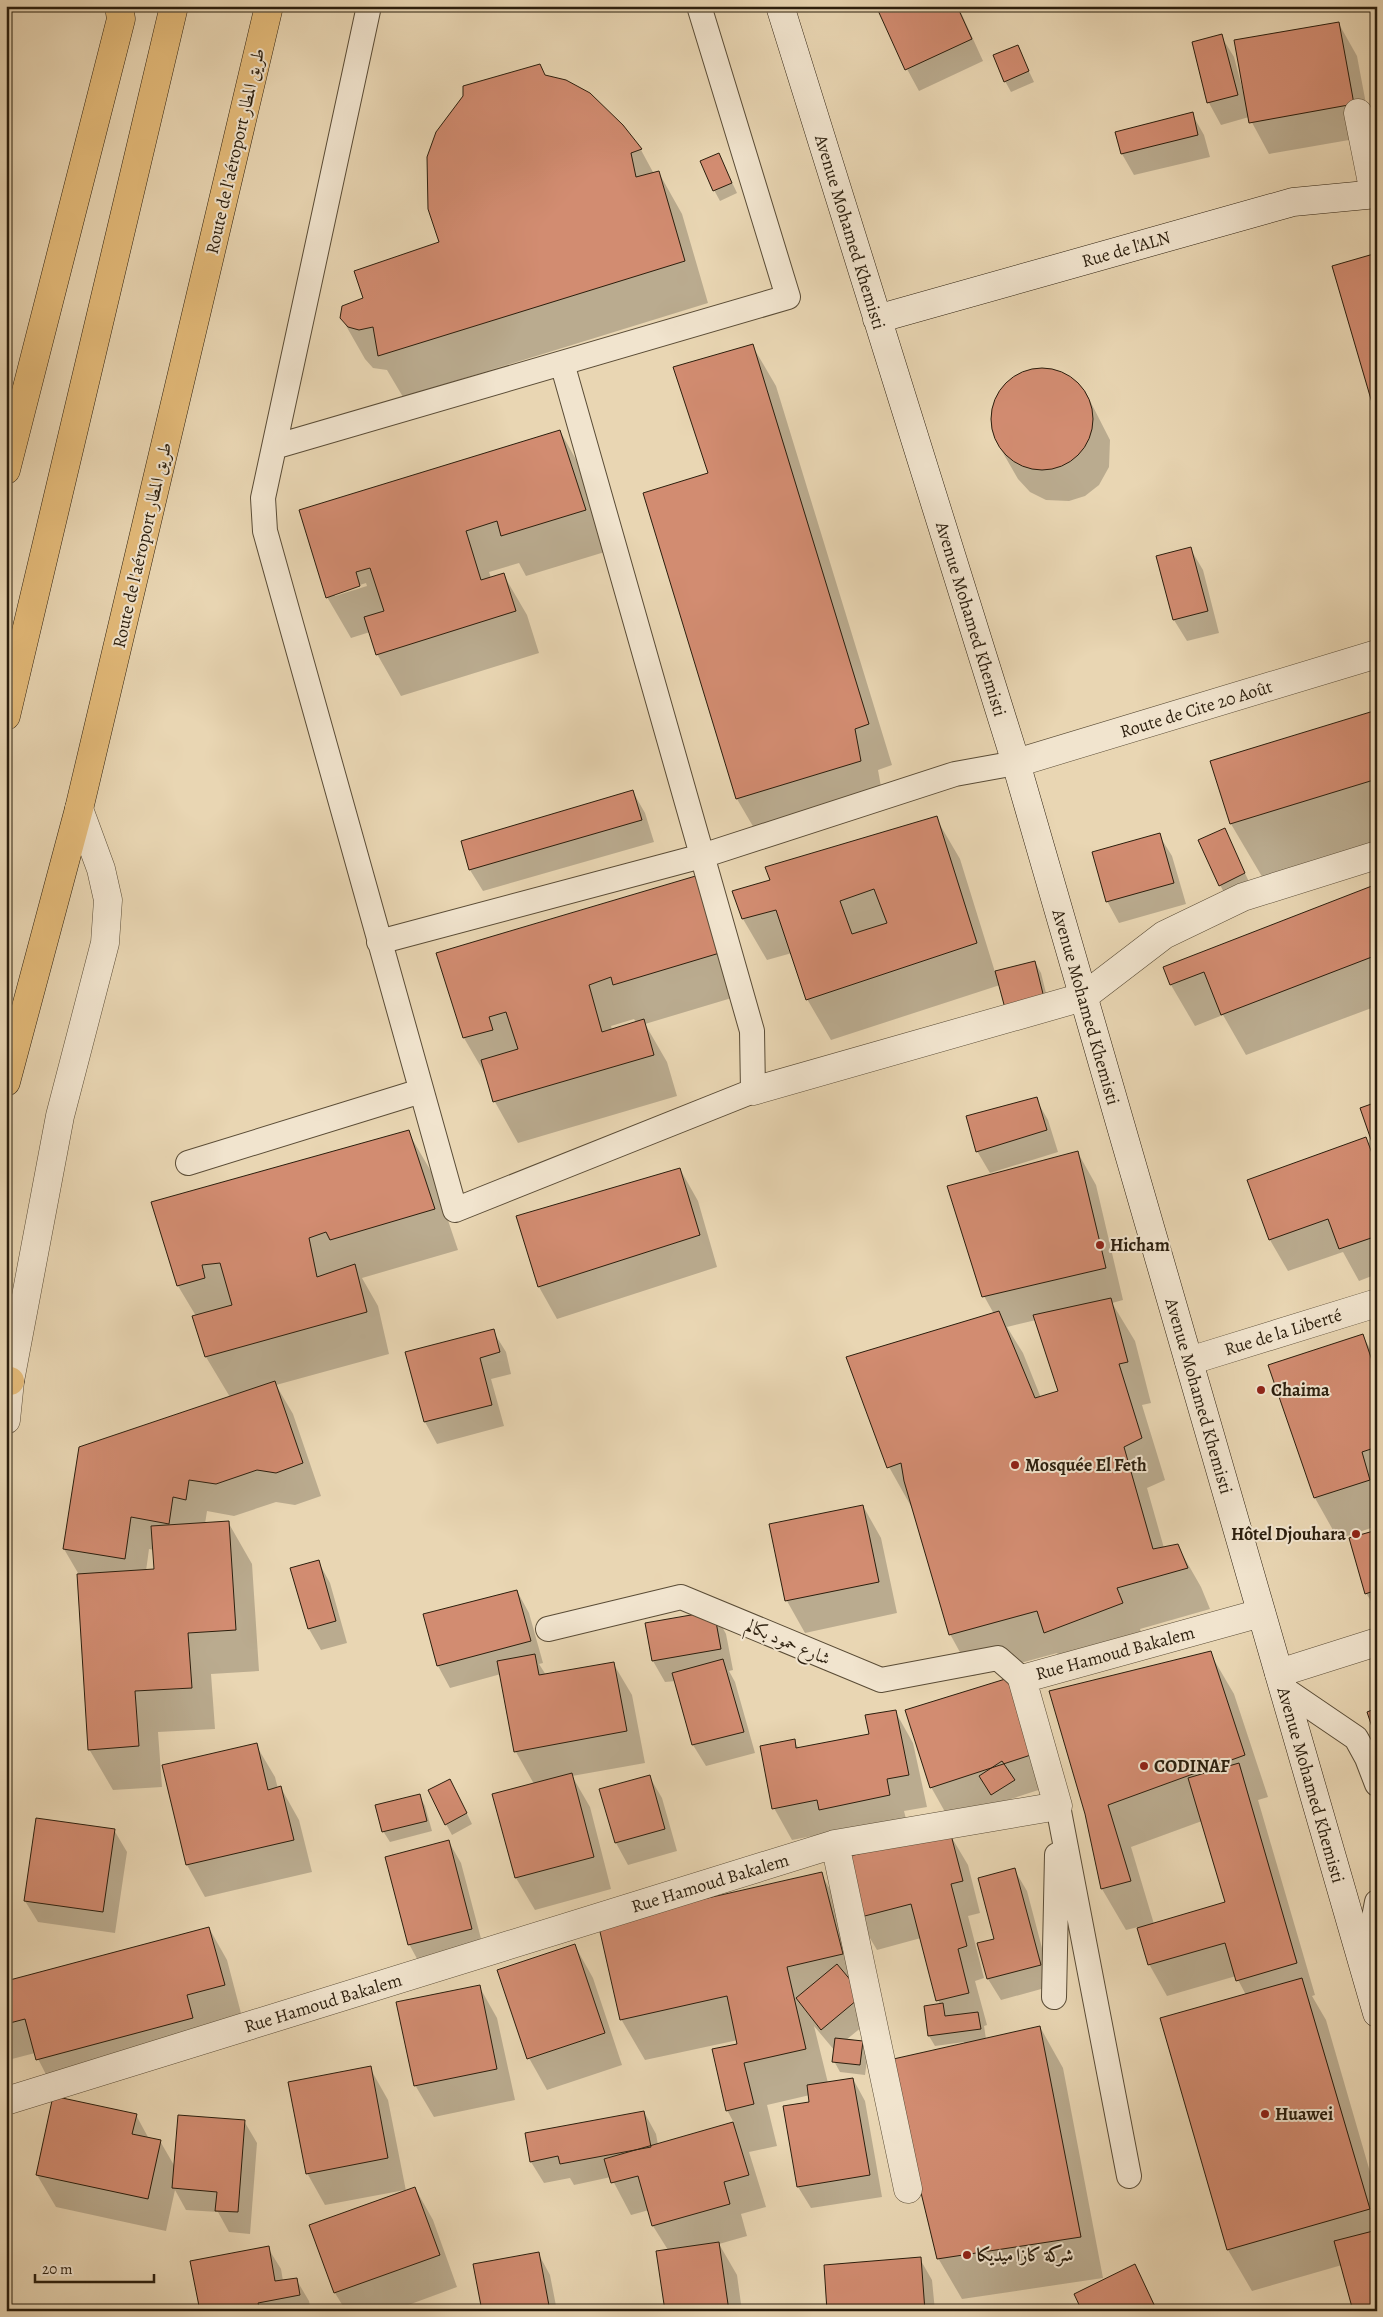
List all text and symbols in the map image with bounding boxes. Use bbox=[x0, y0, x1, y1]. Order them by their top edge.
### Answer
street label: Route de l'aéroport طريق المطار bbox=[200, 46, 270, 256]
street label: Avenue Mohamed Khemisti bbox=[809, 131, 891, 332]
street label: Rue de l'ALN bbox=[1079, 225, 1173, 273]
street label: Route de l'aéroport طريق المطار bbox=[107, 440, 177, 650]
street label: Avenue Mohamed Khemisti bbox=[930, 518, 1012, 719]
street label: Route de Cite 20 Août bbox=[1117, 674, 1275, 744]
street label: Avenue Mohamed Khemisti bbox=[1046, 905, 1125, 1108]
place label: Hicham bbox=[1110, 1233, 1170, 1257]
marker: Hicham bbox=[1094, 1239, 1106, 1251]
street label: Avenue Mohamed Khemisti bbox=[1159, 1294, 1238, 1497]
street label: Rue de la Liberté bbox=[1221, 1303, 1345, 1361]
place label: Chaima bbox=[1271, 1378, 1330, 1402]
marker: Chaima bbox=[1255, 1384, 1267, 1396]
place label: Mosquée El Feth bbox=[1025, 1453, 1147, 1477]
marker: Mosquée El Feth bbox=[1009, 1459, 1021, 1471]
place label: Hôtel Djouhara bbox=[1231, 1522, 1346, 1546]
marker: Hôtel Djouhara bbox=[1350, 1528, 1362, 1540]
street label: شارع حمود بكالم bbox=[740, 1613, 834, 1674]
street label: Rue Hamoud Bakalem bbox=[1033, 1620, 1197, 1686]
street label: Avenue Mohamed Khemisti bbox=[1271, 1683, 1350, 1886]
place label: CODINAF bbox=[1154, 1754, 1230, 1778]
marker: CODINAF bbox=[1138, 1760, 1150, 1772]
street label: Rue Hamoud Bakalem bbox=[628, 1848, 792, 1918]
street label: Rue Hamoud Bakalem bbox=[241, 1968, 405, 2038]
place label: Huawei bbox=[1275, 2102, 1333, 2126]
marker: Huawei bbox=[1259, 2108, 1271, 2120]
place label: شركة كازا ميديكا bbox=[977, 2243, 1074, 2267]
marker: شركة كازا ميديكا bbox=[961, 2249, 973, 2261]
scale bar bbox=[35, 2252, 154, 2284]
text: 20 m bbox=[42, 2259, 73, 2279]

